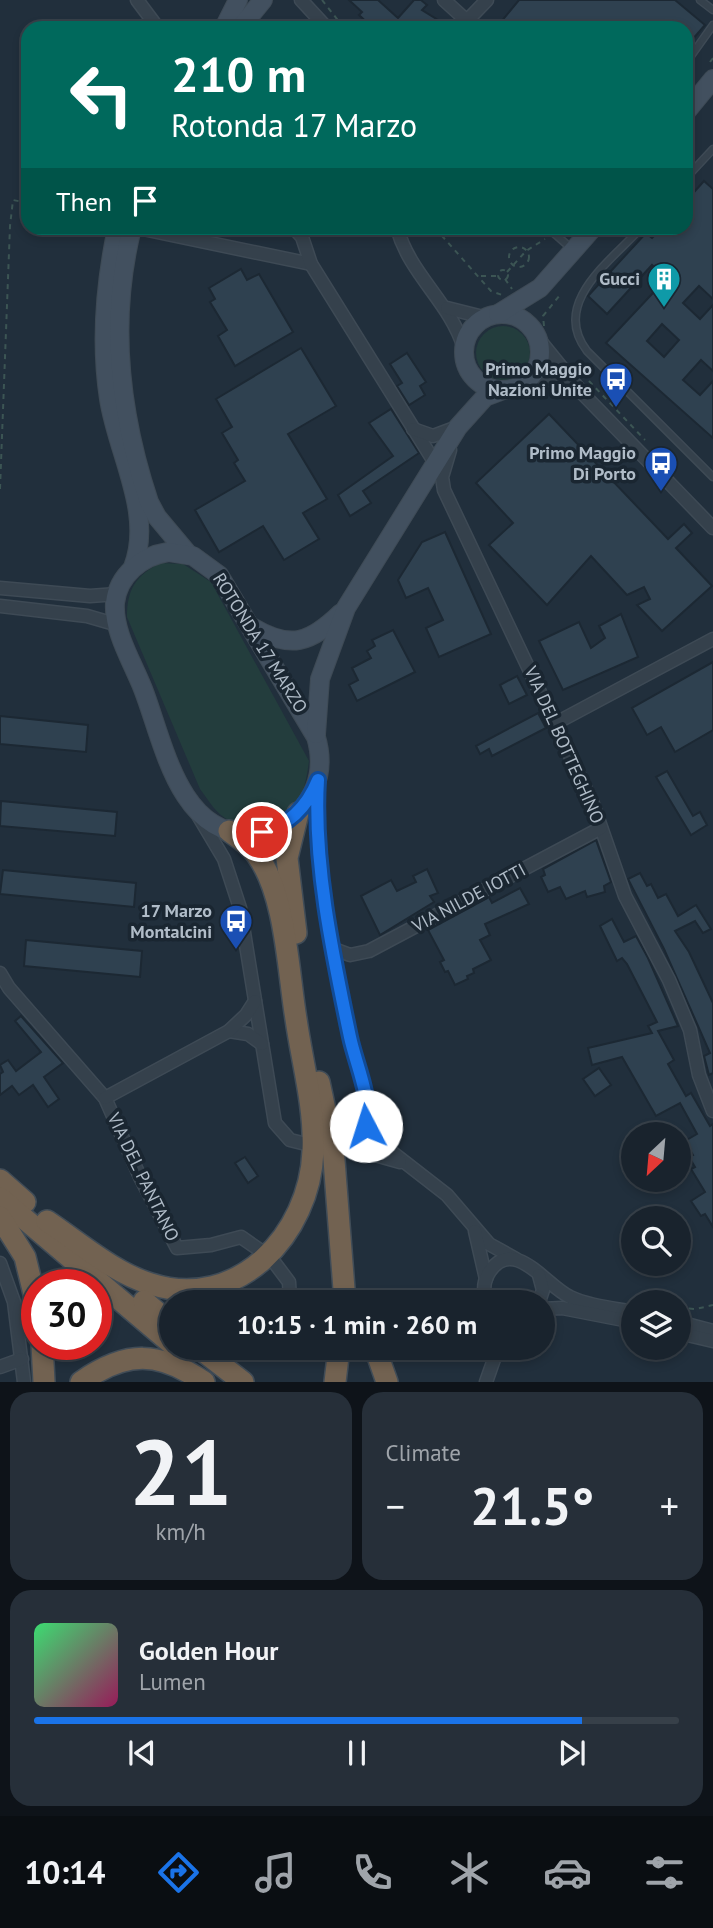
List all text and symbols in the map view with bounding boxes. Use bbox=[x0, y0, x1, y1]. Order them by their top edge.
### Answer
text: 210 m bbox=[171, 42, 306, 106]
icon: left bbox=[56, 49, 147, 140]
text: Rotonda 17 Marzo bbox=[171, 104, 417, 146]
icon: arrive bbox=[126, 182, 164, 220]
text: Then bbox=[56, 185, 112, 218]
building icon: Gucci bbox=[645, 260, 683, 309]
place label: Gucci bbox=[599, 267, 640, 290]
place label: Primo Maggio Nazioni Unite bbox=[485, 357, 592, 401]
bus stop icon: Primo Maggio Nazioni Unite bbox=[597, 360, 635, 409]
place label: Primo Maggio Di Porto bbox=[529, 441, 636, 485]
bus stop icon: Primo Maggio Di Porto bbox=[642, 444, 680, 493]
street label: ROTONDA 17 MARZO bbox=[208, 568, 313, 717]
street label: VIA DEL BOTTEGHINO bbox=[519, 662, 609, 827]
pin bbox=[232, 802, 292, 862]
icon: arrive bbox=[243, 813, 281, 851]
street label: VIA NILDE IOTTI bbox=[407, 858, 529, 938]
place label: 17 Marzo Montalcini bbox=[130, 899, 212, 943]
bus stop icon: 17 Marzo Montalcini bbox=[217, 902, 255, 951]
position arrow bbox=[329, 1089, 403, 1163]
street label: VIA DEL PANTANO bbox=[102, 1108, 185, 1245]
north arrow bbox=[621, 1122, 691, 1192]
map controls bbox=[621, 1122, 691, 1360]
button: search bbox=[621, 1206, 691, 1276]
speed limit sign: 30 bbox=[21, 1269, 112, 1360]
button: layers bbox=[621, 1290, 691, 1360]
text: 10:15 · 1 min · 260 m bbox=[237, 1308, 477, 1341]
text: 21 bbox=[129, 1412, 232, 1530]
text: Climate bbox=[386, 1438, 461, 1467]
text: 21.5° bbox=[470, 1472, 594, 1539]
text: − bbox=[386, 1481, 405, 1530]
text: + bbox=[660, 1481, 679, 1530]
text: km/h bbox=[156, 1517, 206, 1546]
text: Golden Hour bbox=[139, 1634, 278, 1667]
text: Lumen bbox=[139, 1667, 206, 1696]
icon: previous bbox=[123, 1734, 161, 1772]
icon: pause bbox=[338, 1734, 376, 1772]
icon: next bbox=[553, 1734, 591, 1772]
icon: directions bbox=[154, 1848, 203, 1897]
icon: music bbox=[251, 1848, 300, 1897]
icon: phone bbox=[348, 1848, 397, 1897]
icon: climate bbox=[445, 1848, 494, 1897]
icon: car bbox=[543, 1848, 592, 1897]
icon: filters bbox=[640, 1848, 689, 1897]
text: 10:14 bbox=[24, 1851, 105, 1893]

